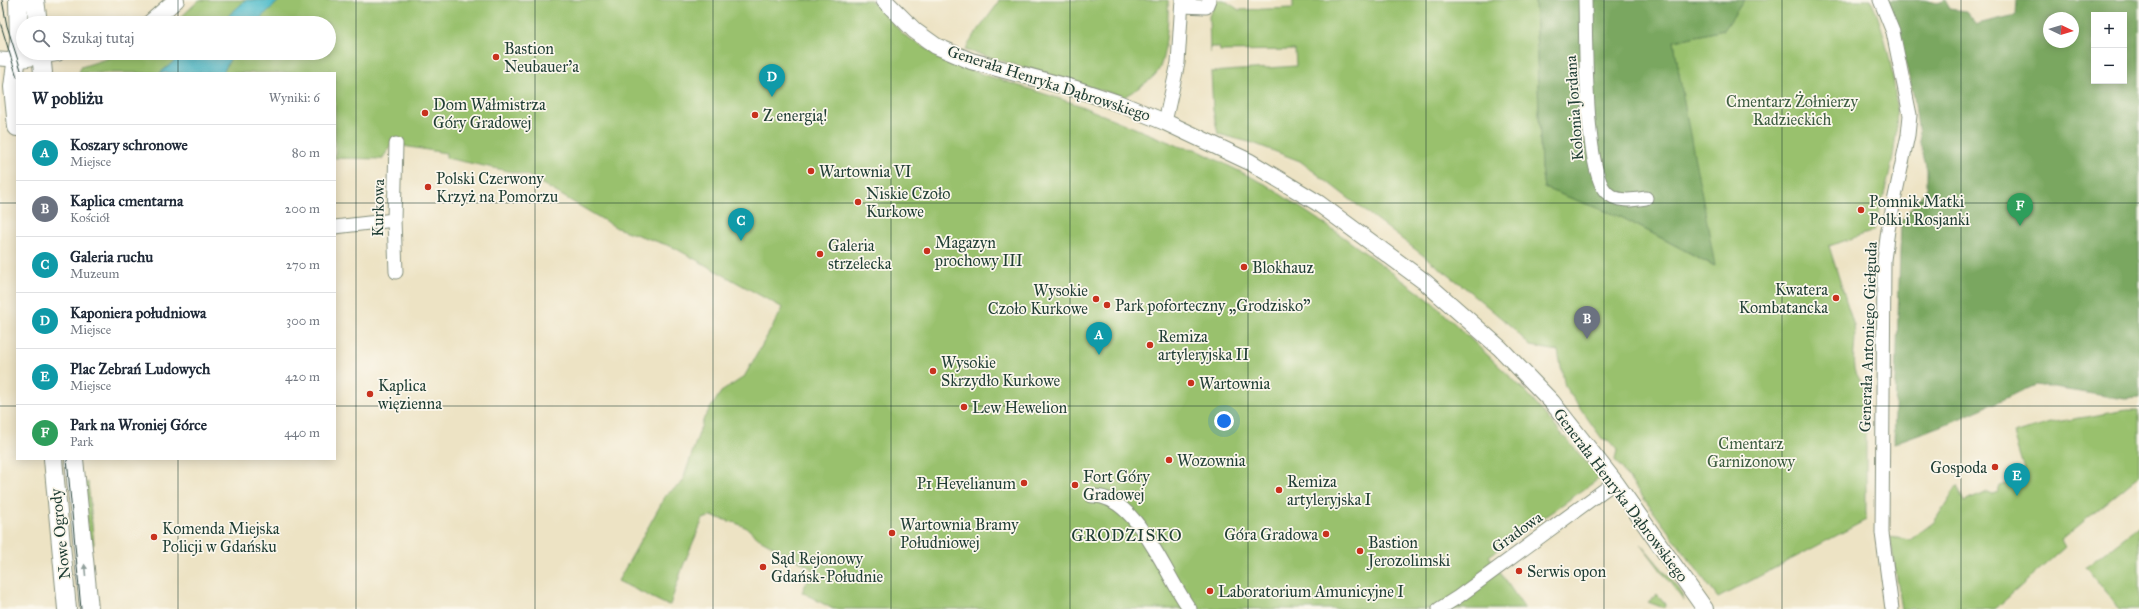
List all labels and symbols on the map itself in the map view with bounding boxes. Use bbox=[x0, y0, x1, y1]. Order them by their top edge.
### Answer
north arrow bbox=[2043, 12, 2079, 48]
place label: Bastion Neubauer'a bbox=[504, 39, 579, 76]
street label: Generała Henryka Dąbrowskiego bbox=[945, 41, 1153, 126]
marker: Bastion Neubauer'a bbox=[491, 52, 501, 62]
street label: Kolonia Jordana bbox=[1561, 54, 1588, 161]
pin: D bbox=[759, 64, 785, 97]
park label: Cmentarz Żołnierzy Radzieckich bbox=[1726, 91, 1858, 129]
place label: Dom Wałmistrza Góry Gradowej bbox=[433, 95, 546, 132]
place label: Z energią! bbox=[763, 106, 828, 126]
marker: Dom Wałmistrza Góry Gradowej bbox=[420, 108, 430, 118]
marker: Z energią! bbox=[750, 110, 760, 120]
place label: Wartownia VI bbox=[819, 162, 912, 181]
marker: Wartownia VI bbox=[806, 166, 816, 176]
place label: Polski Czerwony Krzyż na Pomorzu bbox=[436, 169, 559, 206]
street label: Kurkowa bbox=[368, 179, 388, 237]
marker: Polski Czerwony Krzyż na Pomorzu bbox=[423, 182, 433, 192]
place label: Niskie Czoło Kurkowe bbox=[866, 184, 950, 221]
place label: Pomnik Matki Polki i Rosjanki bbox=[1869, 192, 1970, 229]
pin: F bbox=[2007, 193, 2033, 226]
marker: Niskie Czoło Kurkowe bbox=[853, 197, 863, 207]
marker: Pomnik Matki Polki i Rosjanki bbox=[1856, 205, 1866, 215]
pin: C bbox=[728, 208, 754, 241]
place label: Magazyn prochowy III bbox=[934, 233, 1023, 270]
place label: Galeria strzelecka bbox=[828, 236, 892, 273]
street label: Generała Antoniego Giełguda bbox=[1855, 241, 1882, 433]
marker: Magazyn prochowy III bbox=[922, 246, 932, 256]
marker: Galeria strzelecka bbox=[815, 249, 825, 259]
place label: Blokhauz bbox=[1252, 258, 1315, 277]
marker: Blokhauz bbox=[1239, 262, 1249, 272]
place label: Kwatera Kombatancka bbox=[1739, 280, 1828, 317]
place label: Wysokie Czoło Kurkowe bbox=[988, 281, 1088, 318]
marker: Kwatera Kombatancka bbox=[1831, 293, 1841, 303]
marker: Wysokie Czoło Kurkowe bbox=[1091, 294, 1101, 304]
place label: Park poforteczny „Grodzisko” bbox=[1115, 296, 1311, 315]
marker: Park poforteczny „Grodzisko” bbox=[1102, 300, 1112, 310]
pin: B bbox=[1574, 306, 1600, 339]
pin: A bbox=[1086, 322, 1112, 355]
place label: Remiza artyleryjska II bbox=[1158, 327, 1249, 364]
marker: Remiza artyleryjska II bbox=[1145, 340, 1155, 350]
place label: Wysokie Skrzydło Kurkowe bbox=[941, 353, 1060, 390]
marker: Wysokie Skrzydło Kurkowe bbox=[928, 366, 938, 376]
place label: Wartownia bbox=[1199, 374, 1271, 393]
place label: Kaplica więzienna bbox=[378, 376, 442, 413]
marker: Wartownia bbox=[1186, 378, 1196, 388]
marker: Kaplica więzienna bbox=[365, 389, 375, 399]
place label: Lew Hewelion bbox=[972, 398, 1068, 417]
marker: Lew Hewelion bbox=[959, 402, 969, 412]
street label: Generała Henryka Dąbrowskiego bbox=[1549, 404, 1693, 586]
your location bbox=[1214, 411, 1234, 431]
park label: Cmentarz Garnizonowy bbox=[1707, 434, 1795, 471]
place label: Wozownia bbox=[1177, 451, 1246, 470]
marker: Wozownia bbox=[1164, 455, 1174, 465]
place label: Gospoda bbox=[1930, 458, 1987, 477]
marker: Gospoda bbox=[1990, 462, 2000, 472]
pin: E bbox=[2004, 463, 2030, 496]
place label: Fort Góry Gradowej bbox=[1083, 467, 1150, 504]
place label: Remiza artyleryjska I bbox=[1287, 472, 1372, 509]
place label: P1 Hevelianum bbox=[917, 474, 1017, 493]
marker: P1 Hevelianum bbox=[1019, 478, 1029, 488]
marker: Fort Góry Gradowej bbox=[1070, 480, 1080, 490]
marker: Remiza artyleryjska I bbox=[1274, 485, 1284, 495]
street label: Nowe Ogrody bbox=[46, 487, 75, 580]
street label: Gradowa bbox=[1488, 507, 1546, 557]
place label: Wartownia Bramy Południowej bbox=[900, 515, 1019, 552]
place label: Komenda Miejska Policji w Gdańsku bbox=[162, 519, 280, 556]
district label: GRODZISKO bbox=[1071, 525, 1183, 546]
place label: Góra Gradowa bbox=[1224, 525, 1318, 544]
marker: Wartownia Bramy Południowej bbox=[887, 528, 897, 538]
marker: Góra Gradowa bbox=[1321, 529, 1331, 539]
marker: Komenda Miejska Policji w Gdańsku bbox=[149, 532, 159, 542]
place label: Bastion Jerozolimski bbox=[1366, 533, 1451, 571]
marker: Bastion Jerozolimski bbox=[1355, 546, 1365, 556]
place label: Sąd Rejonowy Gdańsk-Południe bbox=[771, 549, 884, 586]
marker: Sąd Rejonowy Gdańsk-Południe bbox=[758, 562, 768, 572]
place label: Serwis opon bbox=[1527, 562, 1607, 581]
one-way arrow bbox=[82, 564, 88, 576]
marker: Serwis opon bbox=[1514, 566, 1524, 576]
place label: Laboratorium Amunicyjne I bbox=[1218, 582, 1404, 601]
marker: Laboratorium Amunicyjne I bbox=[1205, 586, 1215, 596]

